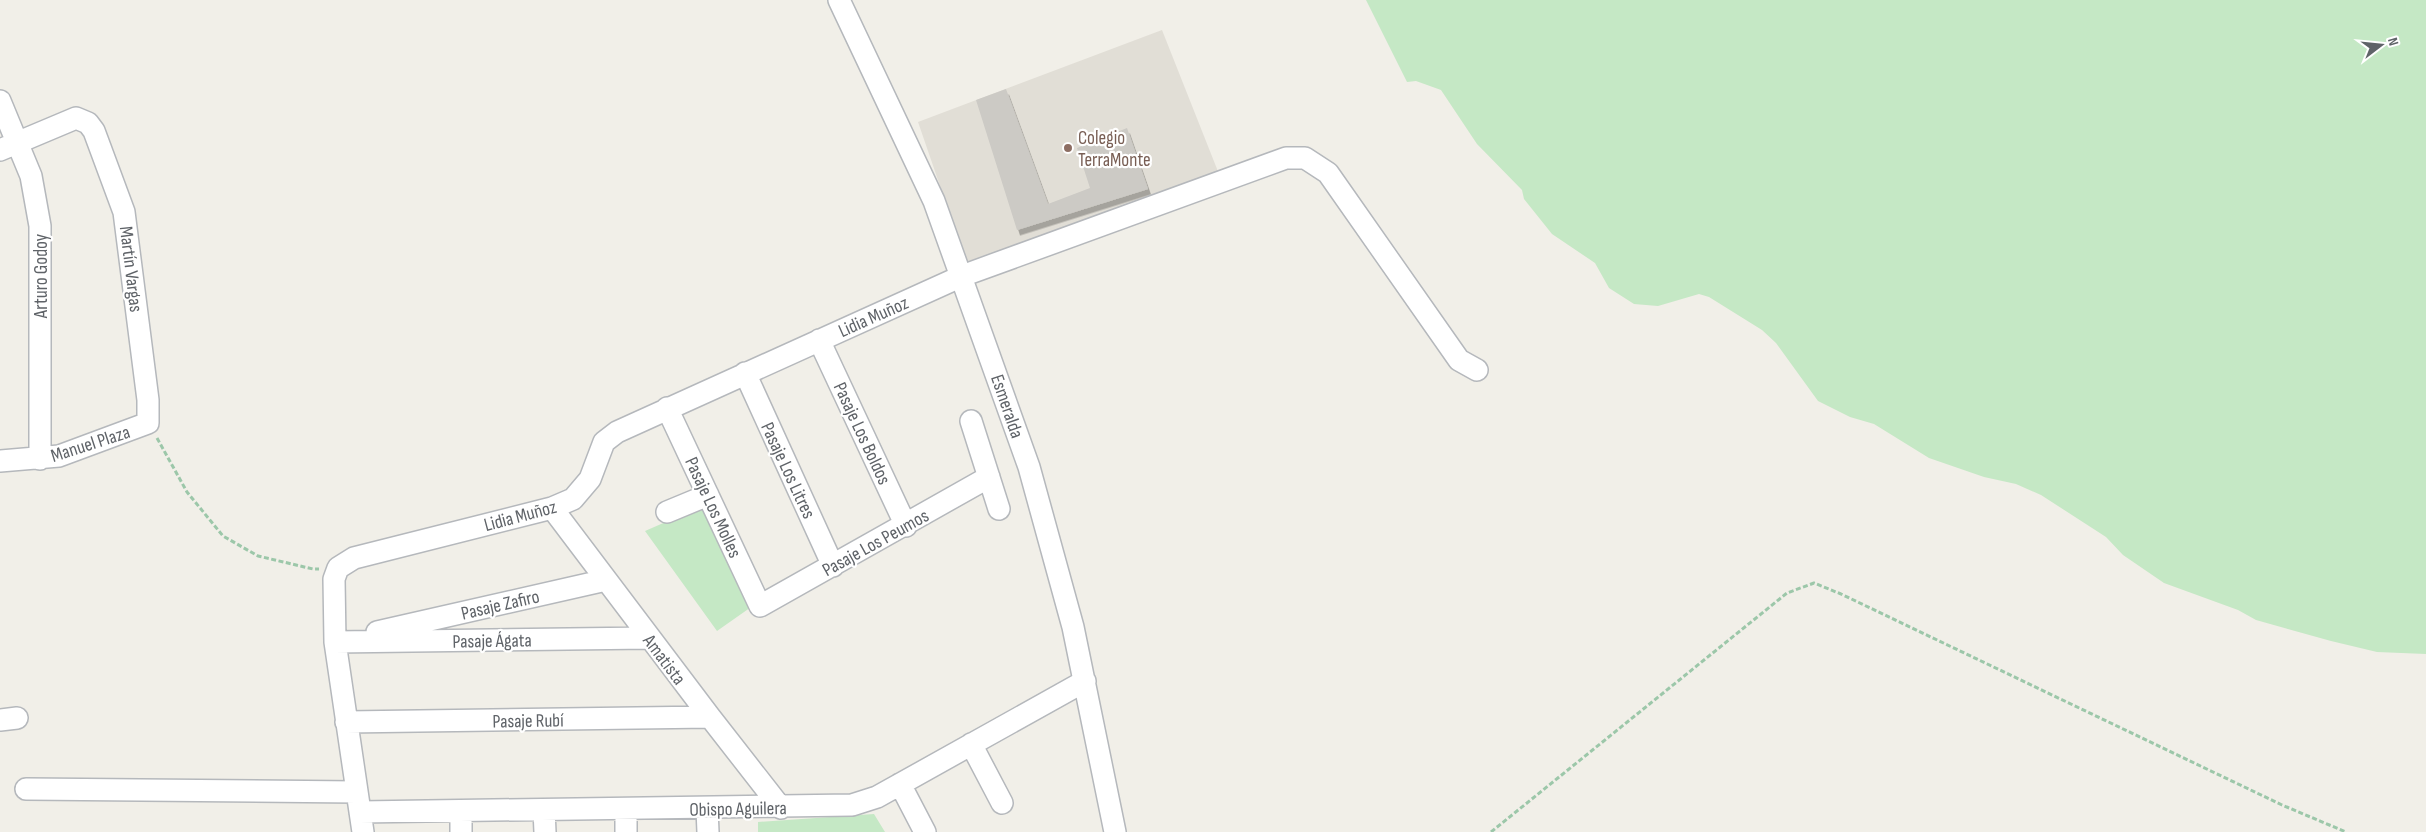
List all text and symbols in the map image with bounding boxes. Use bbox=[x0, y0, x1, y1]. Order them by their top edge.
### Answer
north arrow bbox=[2356, 20, 2406, 70]
text: N bbox=[2384, 36, 2402, 47]
place label: Colegio TerraMonte bbox=[1078, 127, 1151, 172]
marker: Colegio TerraMonte bbox=[1062, 142, 1074, 154]
street label: Martín Vargas bbox=[114, 225, 147, 314]
street label: Arturo Godoy bbox=[30, 233, 53, 319]
street label: Lidia Muñoz bbox=[835, 292, 912, 343]
street label: Esmeralda bbox=[985, 372, 1028, 441]
street label: Pasaje Los Boldos bbox=[828, 379, 895, 489]
street label: Pasaje Los Litres bbox=[755, 419, 820, 523]
street label: Manuel Plaza bbox=[48, 421, 133, 468]
street label: Pasaje Los Molles bbox=[679, 454, 746, 562]
street label: Lidia Muñoz bbox=[482, 496, 559, 537]
street label: Pasaje Los Peumos bbox=[818, 505, 933, 582]
street label: Pasaje Zafiro bbox=[459, 585, 542, 626]
street label: Pasaje Ágata bbox=[452, 629, 532, 654]
street label: Amatista bbox=[637, 629, 690, 690]
street label: Pasaje Rubí bbox=[492, 709, 564, 734]
street label: Obispo Aguilera bbox=[689, 797, 787, 822]

